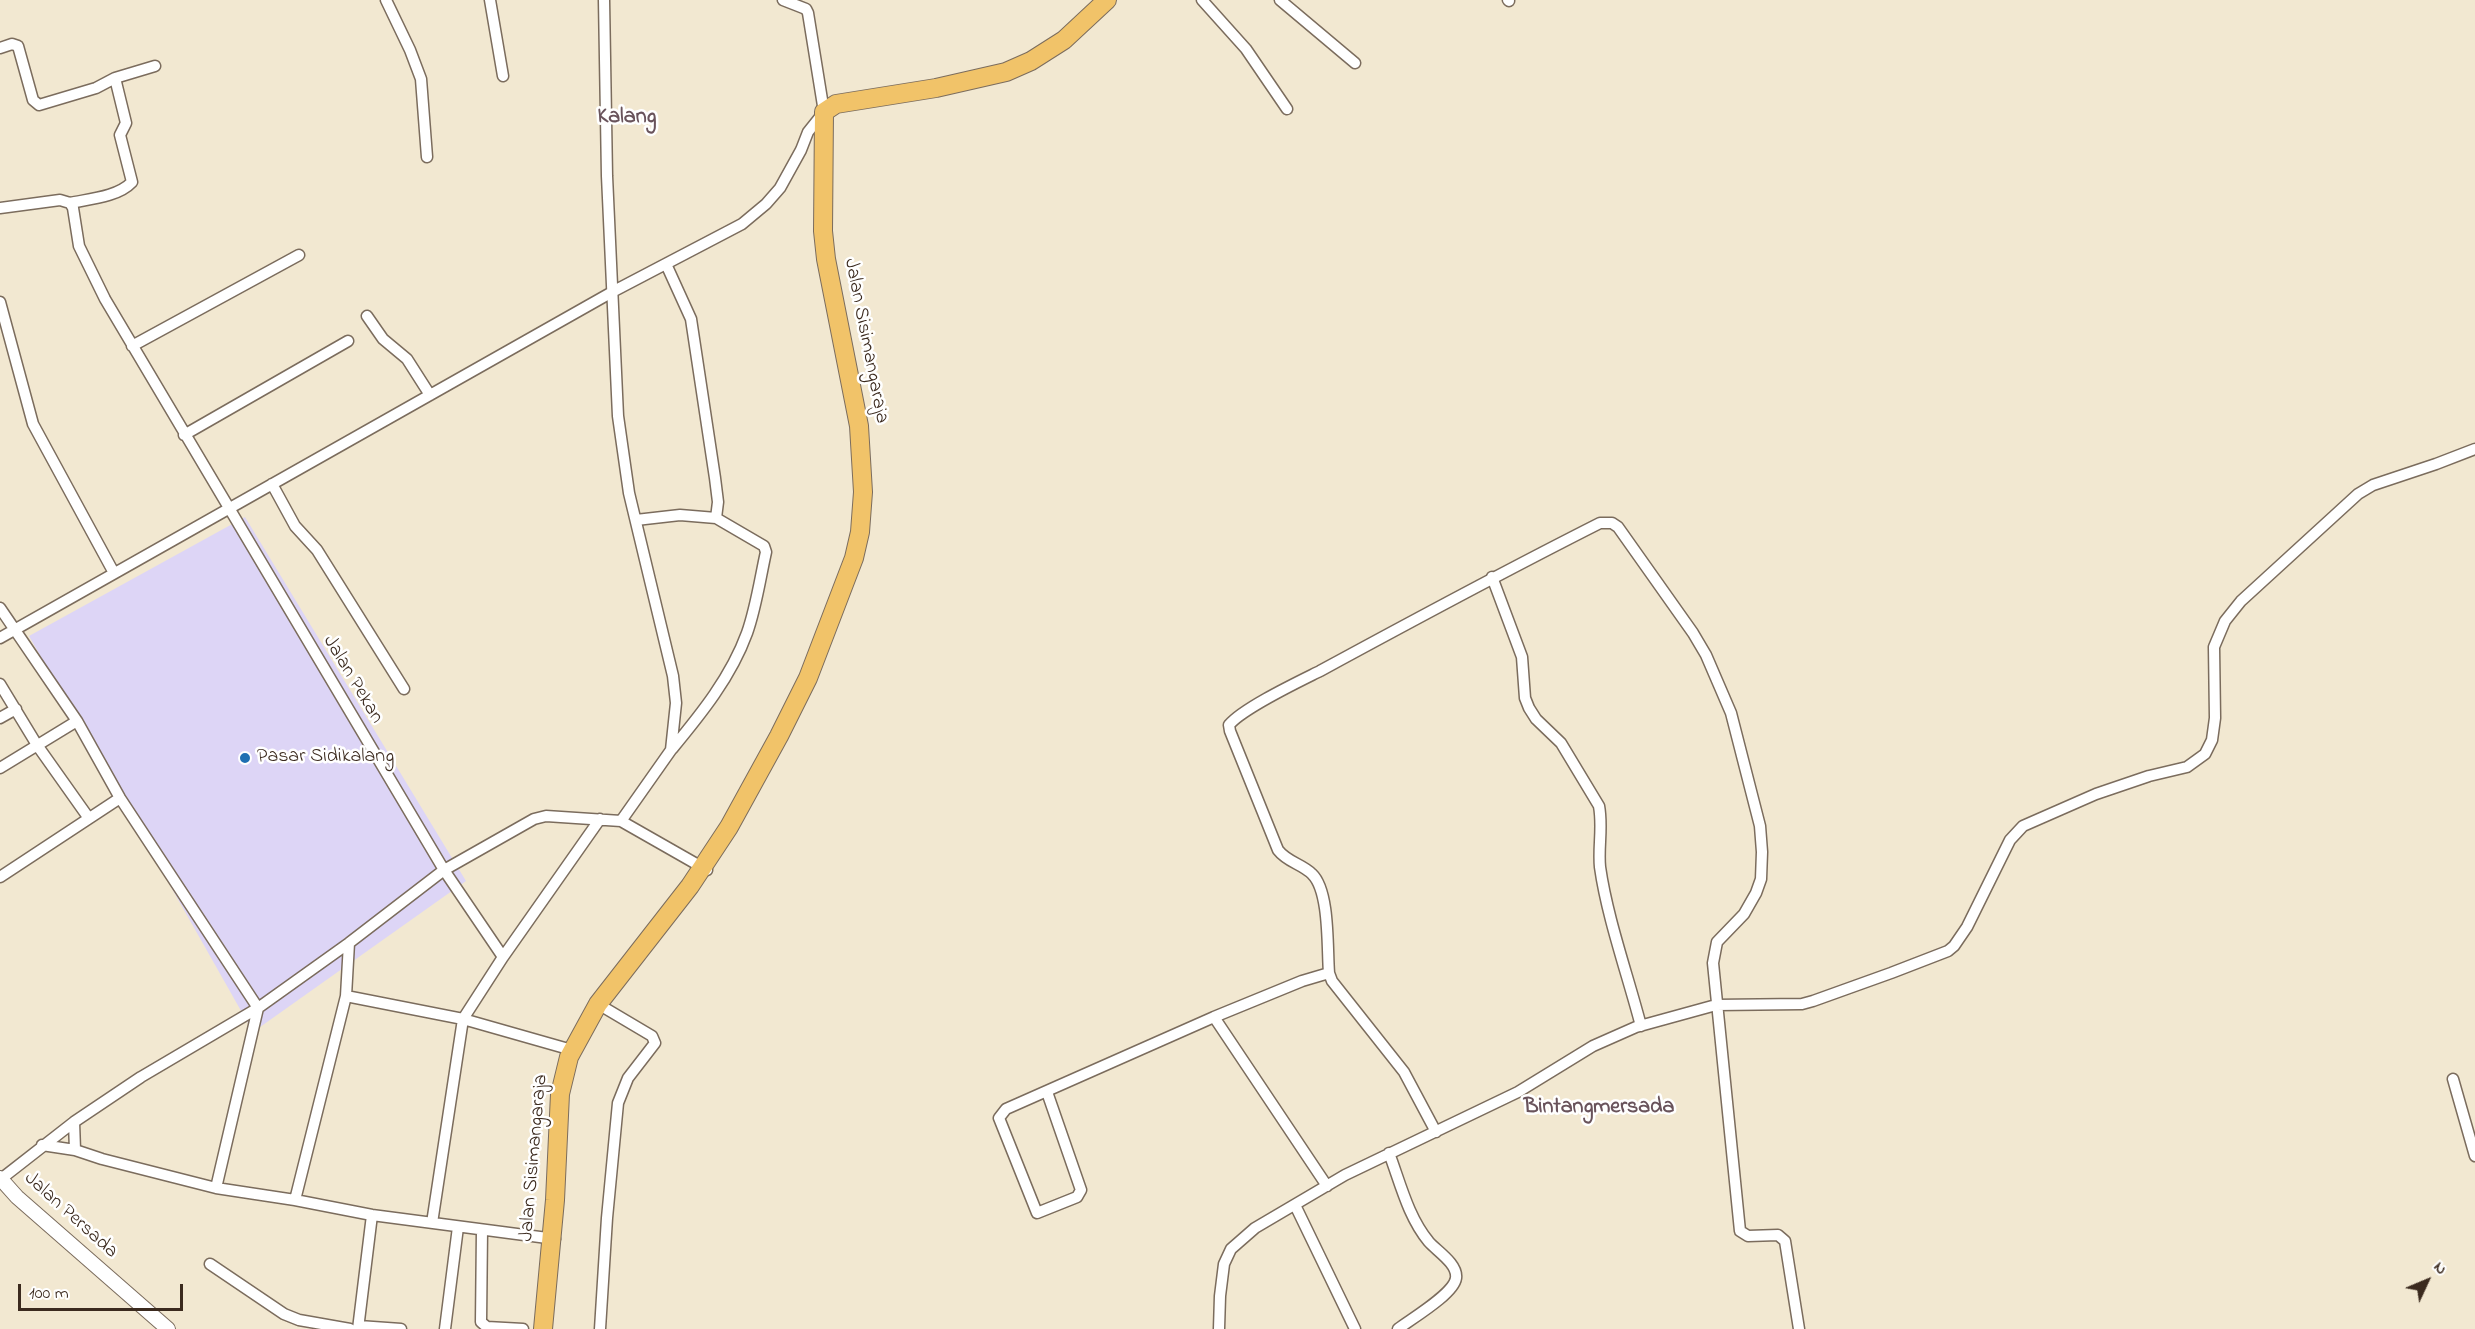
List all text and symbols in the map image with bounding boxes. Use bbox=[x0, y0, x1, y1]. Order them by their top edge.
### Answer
district label: Kalang bbox=[598, 105, 656, 131]
street label: Jalan Sisimangaraja bbox=[837, 256, 893, 426]
street label: Jalan Pekan bbox=[316, 632, 388, 728]
place label: Pasar Sidikalang bbox=[257, 746, 394, 770]
marker: Pasar Sidikalang bbox=[238, 751, 252, 765]
street label: Jalan Sisimangaraja bbox=[516, 1073, 554, 1243]
district label: Bintangmersada bbox=[1524, 1095, 1674, 1121]
street label: Jalan Persada bbox=[18, 1168, 122, 1264]
north arrow bbox=[2397, 1251, 2457, 1311]
text: N bbox=[2428, 1256, 2452, 1281]
scale bar bbox=[21, 1272, 186, 1310]
text: 100 m bbox=[29, 1281, 69, 1307]

